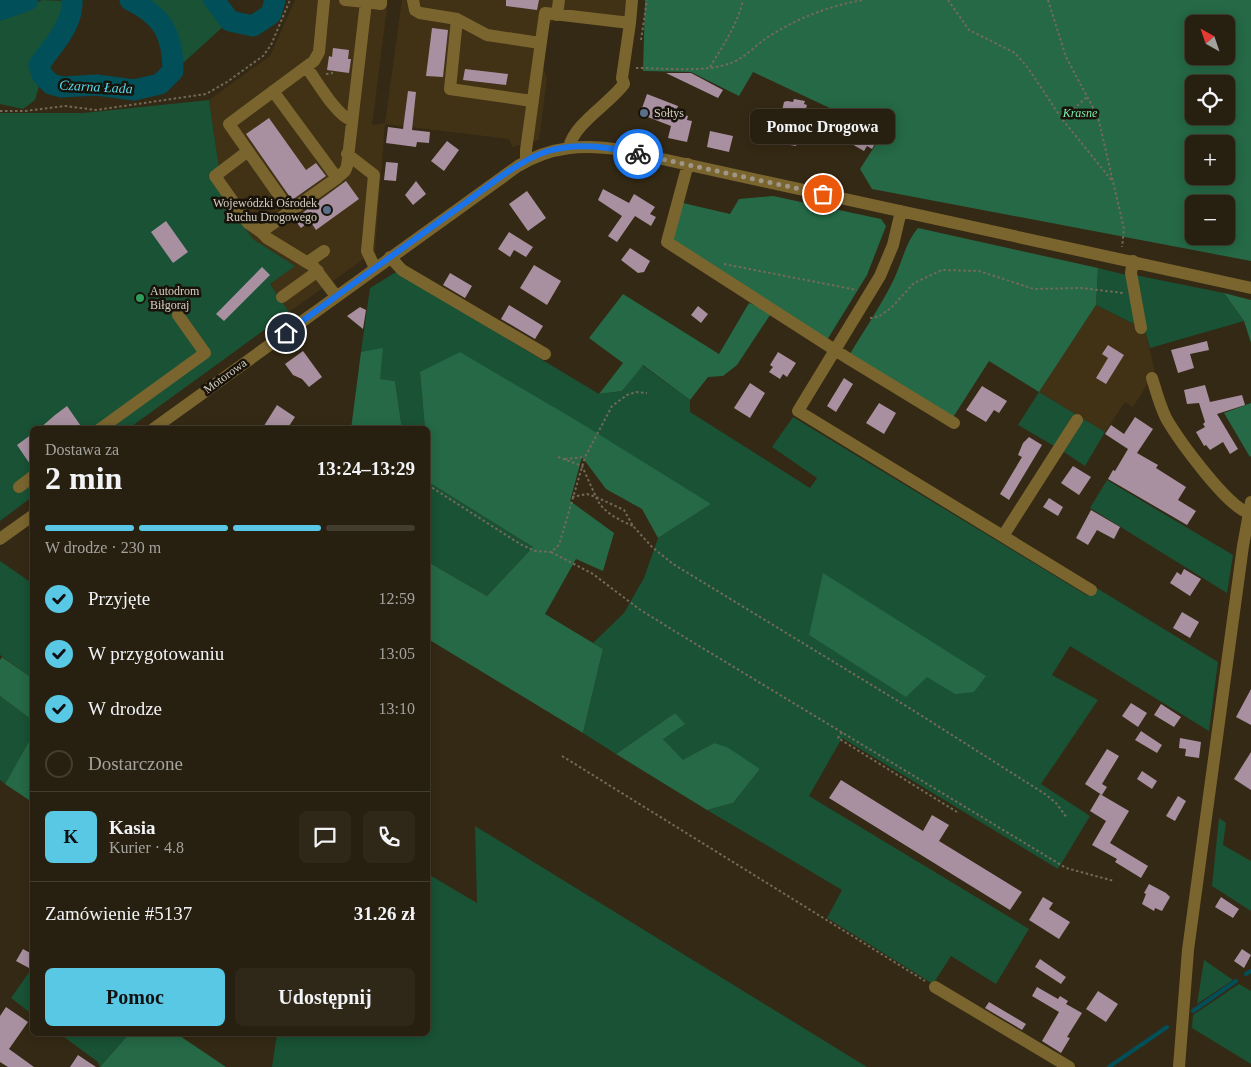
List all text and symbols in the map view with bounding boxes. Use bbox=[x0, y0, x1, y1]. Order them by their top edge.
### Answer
north arrow bbox=[1185, 15, 1235, 65]
map controls bbox=[1185, 15, 1235, 245]
button: locate bbox=[1185, 75, 1235, 125]
water label: Czarna Łada bbox=[59, 78, 133, 96]
place label: Sołtys bbox=[654, 106, 684, 120]
park label: Krasne bbox=[1062, 106, 1098, 120]
marker: Sołtys bbox=[638, 107, 650, 119]
callout: Pomoc Drogowa bbox=[750, 109, 896, 144]
text: Pomoc Drogowa bbox=[766, 118, 879, 135]
courier bbox=[613, 129, 663, 179]
button: + bbox=[1185, 135, 1235, 185]
icon: bike bbox=[624, 140, 652, 168]
pin bbox=[802, 173, 844, 215]
icon: bag bbox=[809, 180, 837, 208]
button: − bbox=[1185, 195, 1235, 245]
place label: Wojewódzki Ośrodek Ruchu Drogowego bbox=[213, 196, 317, 224]
marker: Wojewódzki Ośrodek Ruchu Drogowego bbox=[321, 204, 333, 216]
place label: Autodrom Biłgoraj bbox=[150, 284, 200, 312]
marker: Autodrom Biłgoraj bbox=[134, 292, 146, 304]
pin bbox=[265, 312, 307, 354]
icon: home bbox=[272, 319, 300, 347]
street label: Motorowa bbox=[201, 355, 250, 396]
text: Dostawa za bbox=[45, 441, 119, 458]
text: 13:24–13:29 bbox=[317, 458, 415, 479]
text: 2 min bbox=[45, 460, 122, 496]
text: W drodze · 230 m bbox=[45, 539, 161, 556]
icon: check bbox=[45, 585, 73, 613]
text: Przyjęte bbox=[88, 588, 150, 609]
text: 12:59 bbox=[379, 590, 415, 607]
icon: check bbox=[45, 640, 73, 668]
text: W przygotowaniu bbox=[88, 643, 224, 664]
text: 13:05 bbox=[379, 645, 415, 662]
icon: check bbox=[45, 695, 73, 723]
text: W drodze bbox=[88, 698, 162, 719]
text: 13:10 bbox=[379, 700, 415, 717]
text: Dostarczone bbox=[88, 753, 183, 774]
button: chat bbox=[299, 811, 351, 863]
button: phone bbox=[363, 811, 415, 863]
text: Kasia bbox=[109, 817, 155, 838]
text: K bbox=[64, 826, 78, 847]
text: Kurier · 4.8 bbox=[109, 839, 184, 856]
text: Zamówienie #5137 bbox=[45, 903, 192, 924]
text: 31.26 zł bbox=[354, 903, 415, 924]
button: Pomoc bbox=[45, 968, 225, 1026]
button: Udostępnij bbox=[235, 968, 415, 1026]

